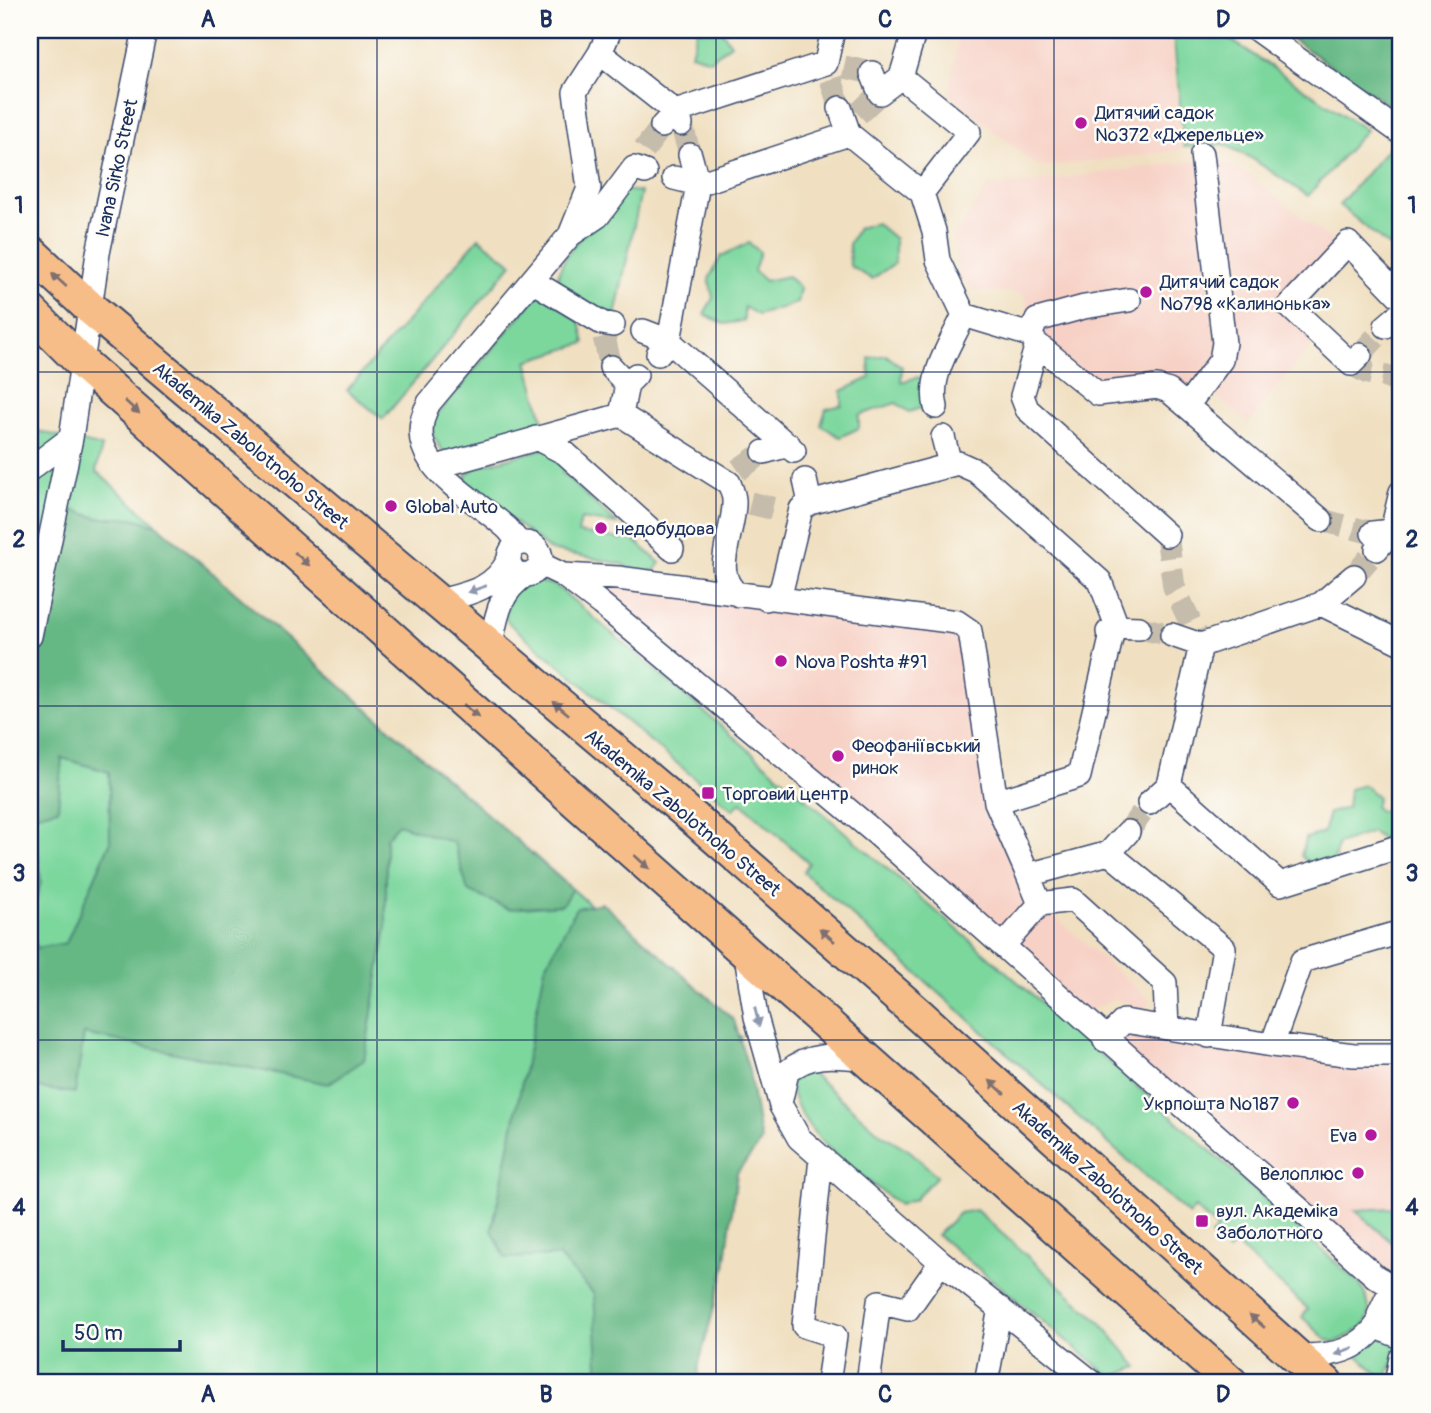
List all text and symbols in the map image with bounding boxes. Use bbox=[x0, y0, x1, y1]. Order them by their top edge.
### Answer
text: A bbox=[201, 5, 216, 34]
text: B bbox=[539, 5, 553, 34]
text: C bbox=[878, 5, 892, 34]
text: D bbox=[1216, 5, 1230, 34]
street label: Ivana Sirko Street bbox=[91, 96, 143, 240]
place label: Дитячий садок №372 «Джерельце» bbox=[1094, 101, 1264, 147]
marker: Дитячий садок №372 «Джерельце» bbox=[1073, 115, 1089, 131]
text: 1 bbox=[15, 191, 24, 220]
text: 1 bbox=[1408, 191, 1417, 220]
place label: Дитячий садок №798 «Калинонька» bbox=[1159, 270, 1331, 316]
one-way arrow bbox=[50, 272, 68, 288]
marker: Дитячий садок №798 «Калинонька» bbox=[1138, 284, 1154, 300]
street label: Akademika Zabolotnoho Street bbox=[147, 357, 354, 535]
one-way arrow bbox=[123, 399, 140, 415]
place label: Global Auto bbox=[405, 495, 498, 519]
marker: Global Auto bbox=[383, 498, 399, 514]
place label: недобудова bbox=[615, 517, 714, 541]
marker: недобудова bbox=[593, 520, 609, 536]
text: 2 bbox=[13, 525, 26, 554]
text: 2 bbox=[1406, 525, 1419, 554]
one-way arrow bbox=[293, 551, 311, 567]
one-way arrow bbox=[467, 584, 488, 595]
place label: Nova Poshta #91 bbox=[795, 650, 927, 674]
marker: Nova Poshta #91 bbox=[773, 653, 789, 669]
one-way arrow bbox=[552, 700, 570, 716]
one-way arrow bbox=[462, 703, 480, 719]
street label: Akademika Zabolotnoho Street bbox=[579, 724, 786, 902]
place label: Феофаніївський ринок bbox=[852, 734, 981, 780]
marker: Феофаніївський ринок bbox=[830, 748, 846, 764]
place label: Торговий центр bbox=[722, 782, 849, 806]
marker: Торговий центр bbox=[700, 785, 716, 801]
one-way arrow bbox=[633, 853, 650, 869]
text: 3 bbox=[13, 859, 25, 888]
text: 3 bbox=[1406, 859, 1418, 888]
one-way arrow bbox=[818, 927, 836, 943]
one-way arrow bbox=[751, 1007, 762, 1029]
one-way arrow bbox=[989, 1079, 1006, 1095]
place label: Укрпошта №187 bbox=[1143, 1092, 1279, 1116]
marker: Укрпошта №187 bbox=[1285, 1095, 1301, 1111]
street label: Akademika Zabolotnoho Street bbox=[1007, 1096, 1208, 1280]
place label: Eva bbox=[1330, 1124, 1357, 1148]
marker: Eva bbox=[1363, 1127, 1379, 1143]
place label: Велоплюс bbox=[1260, 1162, 1344, 1186]
marker: Велоплюс bbox=[1350, 1165, 1366, 1181]
text: 4 bbox=[12, 1193, 26, 1222]
text: 4 bbox=[1405, 1193, 1419, 1222]
place label: вул. Академіка Заболотного bbox=[1216, 1199, 1338, 1245]
marker: вул. Академіка Заболотного bbox=[1194, 1213, 1210, 1229]
scale bar bbox=[63, 1308, 180, 1352]
one-way arrow bbox=[1248, 1313, 1266, 1329]
text: 50 m bbox=[74, 1320, 123, 1347]
one-way arrow bbox=[1334, 1345, 1355, 1356]
text: A bbox=[201, 1380, 216, 1409]
text: B bbox=[539, 1380, 553, 1409]
text: C bbox=[878, 1380, 892, 1409]
text: D bbox=[1216, 1380, 1230, 1409]

